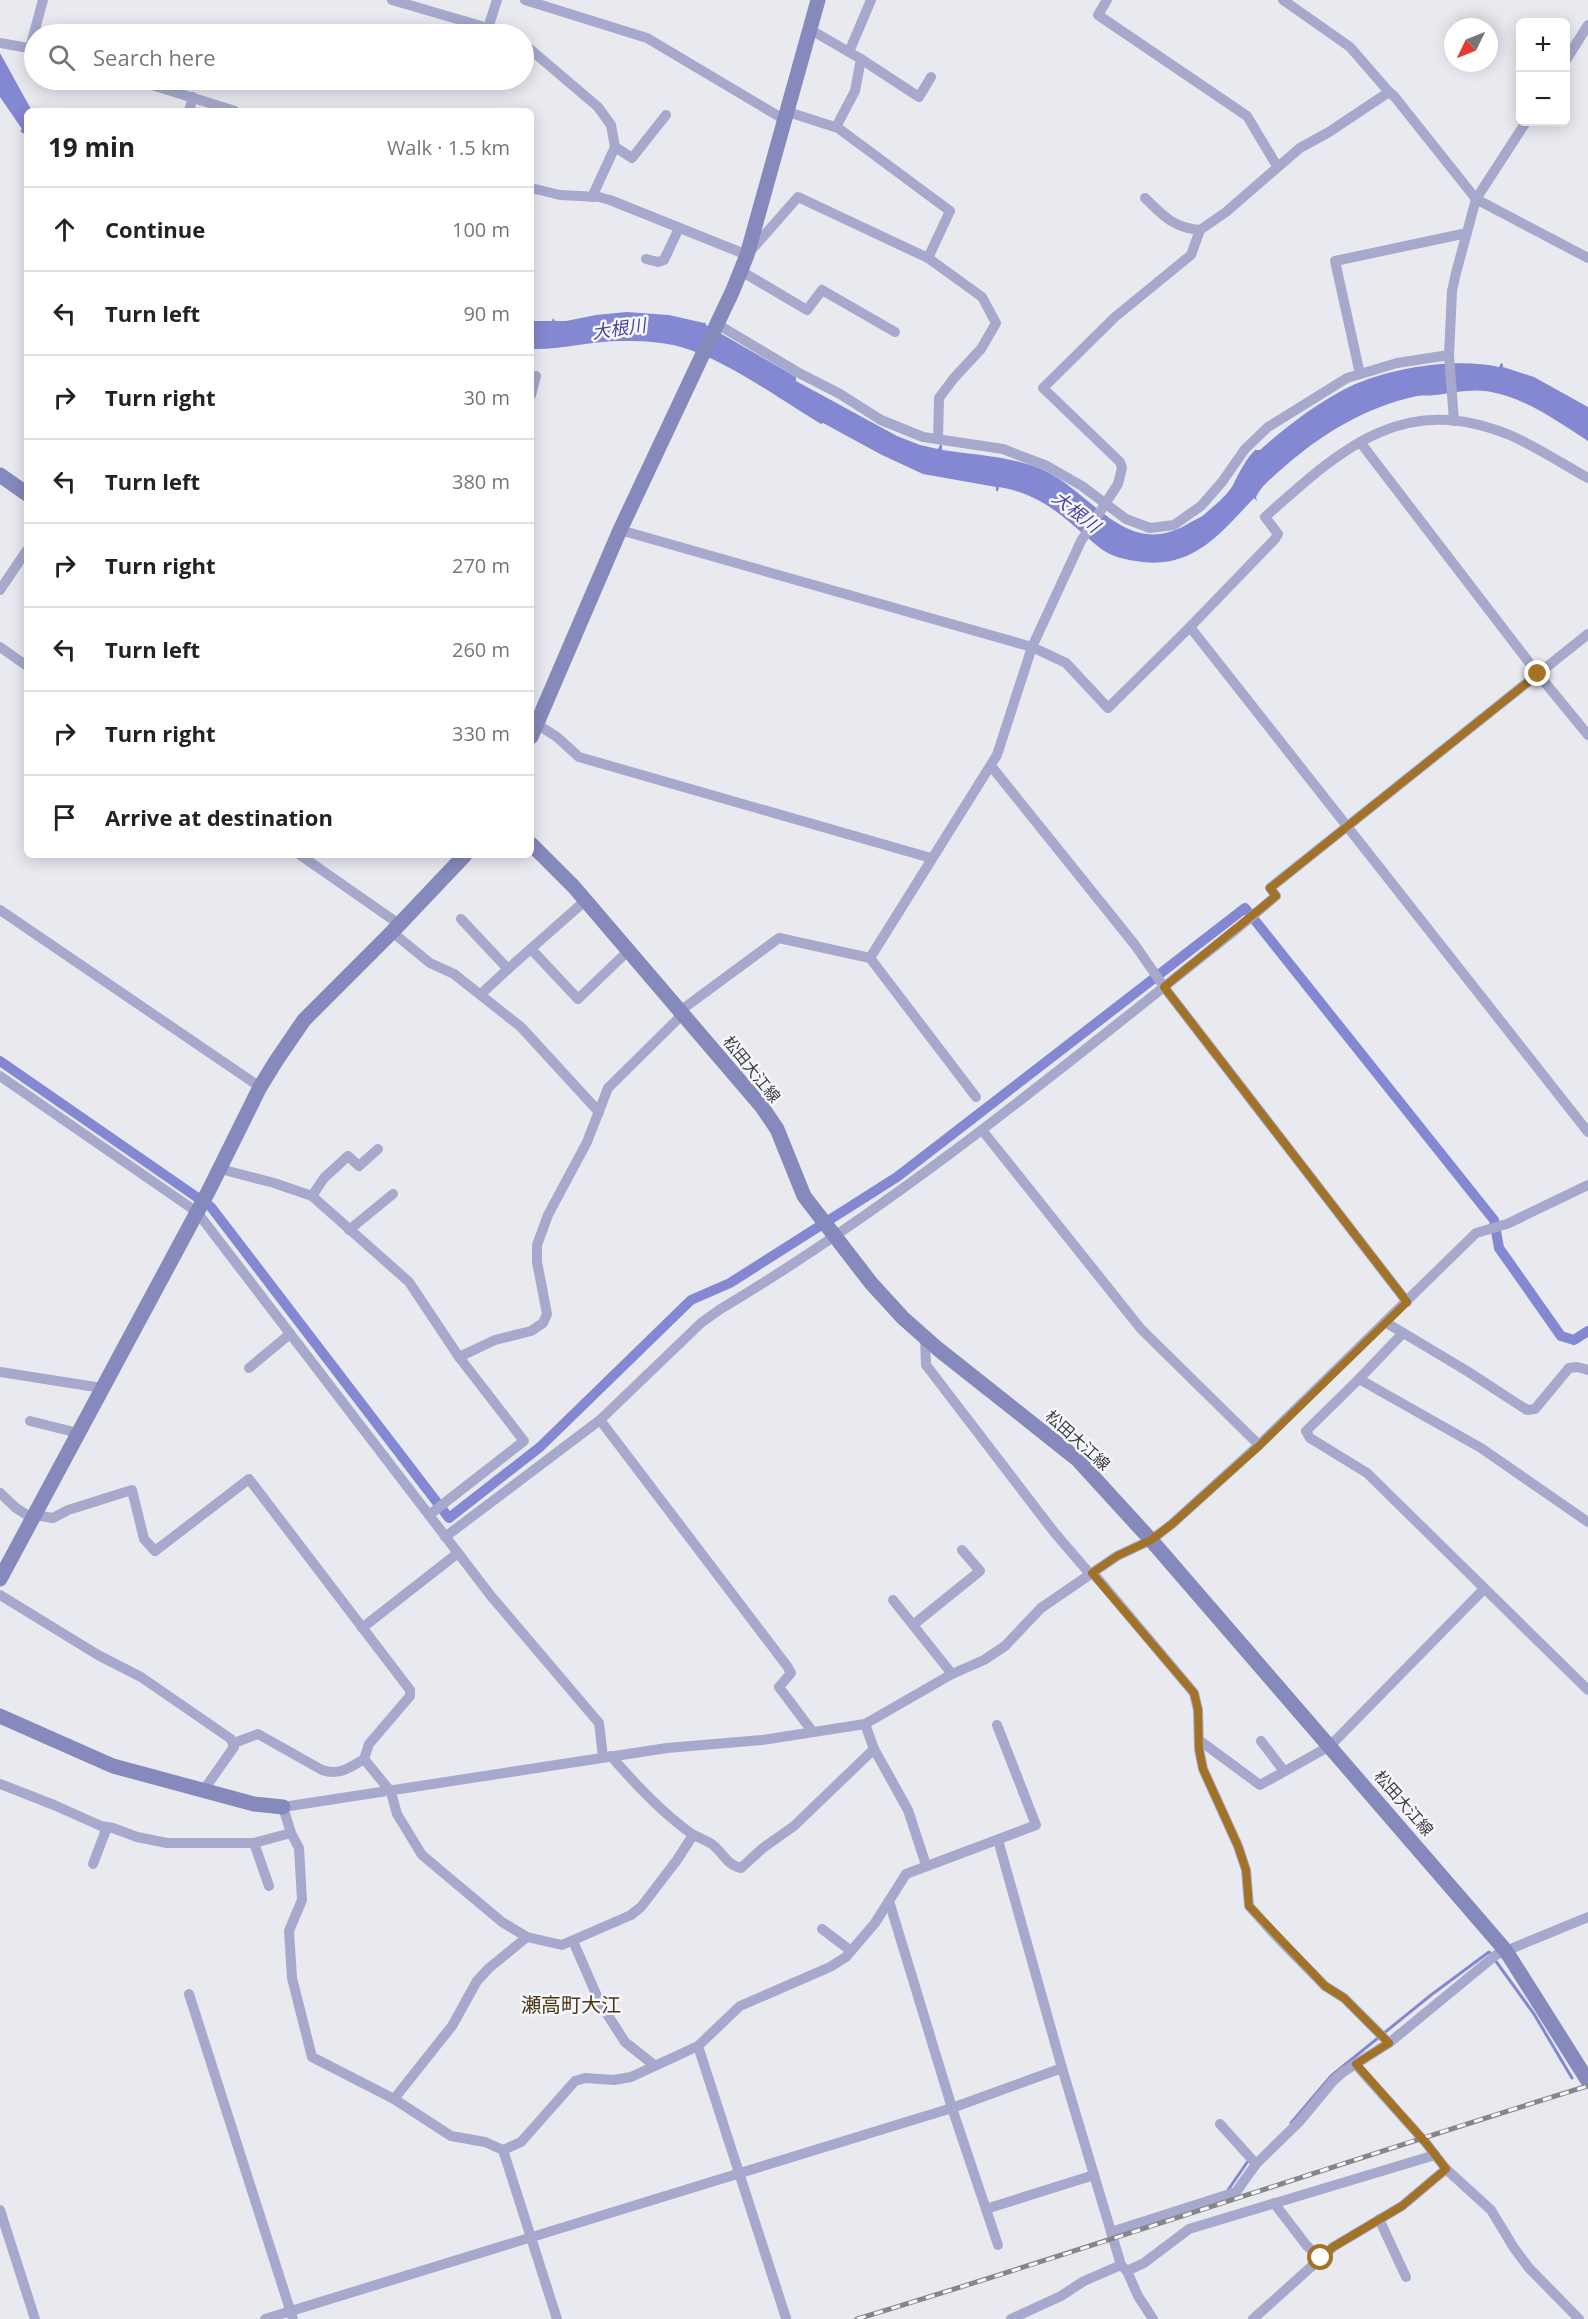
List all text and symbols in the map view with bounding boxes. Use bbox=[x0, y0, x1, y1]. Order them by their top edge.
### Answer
north arrow bbox=[1444, 18, 1498, 72]
map controls bbox=[1516, 18, 1570, 126]
button: + bbox=[1516, 18, 1570, 72]
search box bbox=[24, 24, 534, 90]
icon: search bbox=[45, 41, 78, 74]
text: Search here bbox=[93, 42, 216, 72]
button: − bbox=[1516, 72, 1570, 126]
text: 19 min bbox=[48, 129, 135, 165]
text: Walk · 1.5 km bbox=[387, 134, 510, 161]
icon: ahead bbox=[48, 213, 81, 246]
text: Continue bbox=[105, 214, 205, 244]
text: 100 m bbox=[452, 216, 510, 243]
icon: left bbox=[48, 297, 81, 330]
text: Turn left bbox=[105, 298, 200, 328]
text: 90 m bbox=[463, 300, 510, 327]
water label: 大根川 bbox=[590, 312, 649, 344]
icon: right bbox=[48, 381, 81, 414]
text: Turn right bbox=[105, 382, 216, 412]
text: 30 m bbox=[463, 384, 510, 411]
icon: left bbox=[48, 465, 81, 498]
text: Turn left bbox=[105, 466, 200, 496]
text: 380 m bbox=[452, 468, 510, 495]
water label: 大根川 bbox=[1048, 485, 1107, 539]
icon: right bbox=[48, 549, 81, 582]
text: Turn right bbox=[105, 550, 216, 580]
text: 270 m bbox=[452, 552, 510, 579]
icon: left bbox=[48, 633, 81, 666]
text: Turn left bbox=[105, 634, 200, 664]
text: 260 m bbox=[452, 636, 510, 663]
route end bbox=[1524, 660, 1550, 686]
icon: right bbox=[48, 717, 81, 750]
text: Turn right bbox=[105, 718, 216, 748]
text: 330 m bbox=[452, 720, 510, 747]
icon: arrive bbox=[48, 801, 81, 834]
text: Arrive at destination bbox=[105, 802, 333, 832]
street label: 松田大江線 bbox=[718, 1031, 786, 1107]
street label: 松田大江線 bbox=[1041, 1405, 1115, 1475]
street label: 松田大江線 bbox=[1369, 1766, 1439, 1840]
district label: 瀬高町大江 bbox=[521, 1991, 621, 2018]
route start bbox=[1307, 2244, 1333, 2270]

